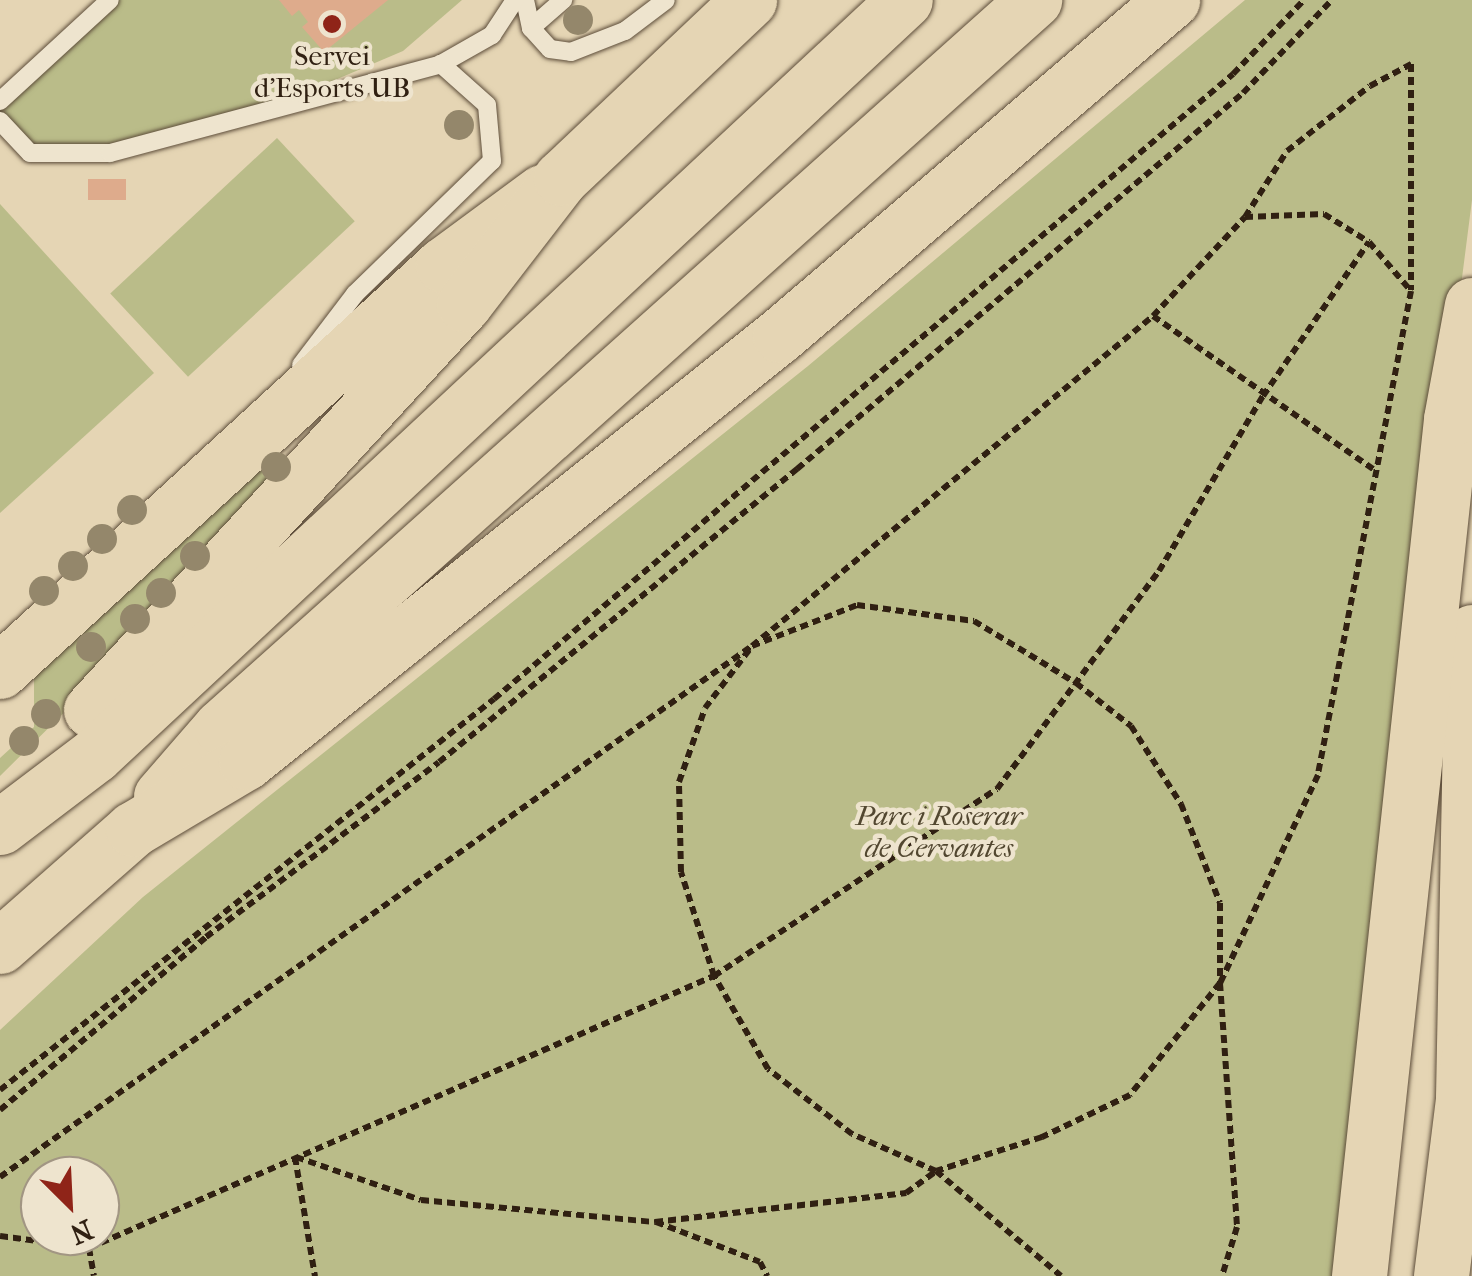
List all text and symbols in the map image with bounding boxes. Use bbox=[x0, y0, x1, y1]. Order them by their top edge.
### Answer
marker: Servei d'Esports UB bbox=[321, 13, 343, 35]
place label: Servei d'Esports UB bbox=[254, 39, 410, 105]
park label: Parc i Roserar de Cervantes bbox=[856, 799, 1022, 865]
north arrow bbox=[20, 1156, 120, 1256]
text: N bbox=[65, 1213, 98, 1251]

